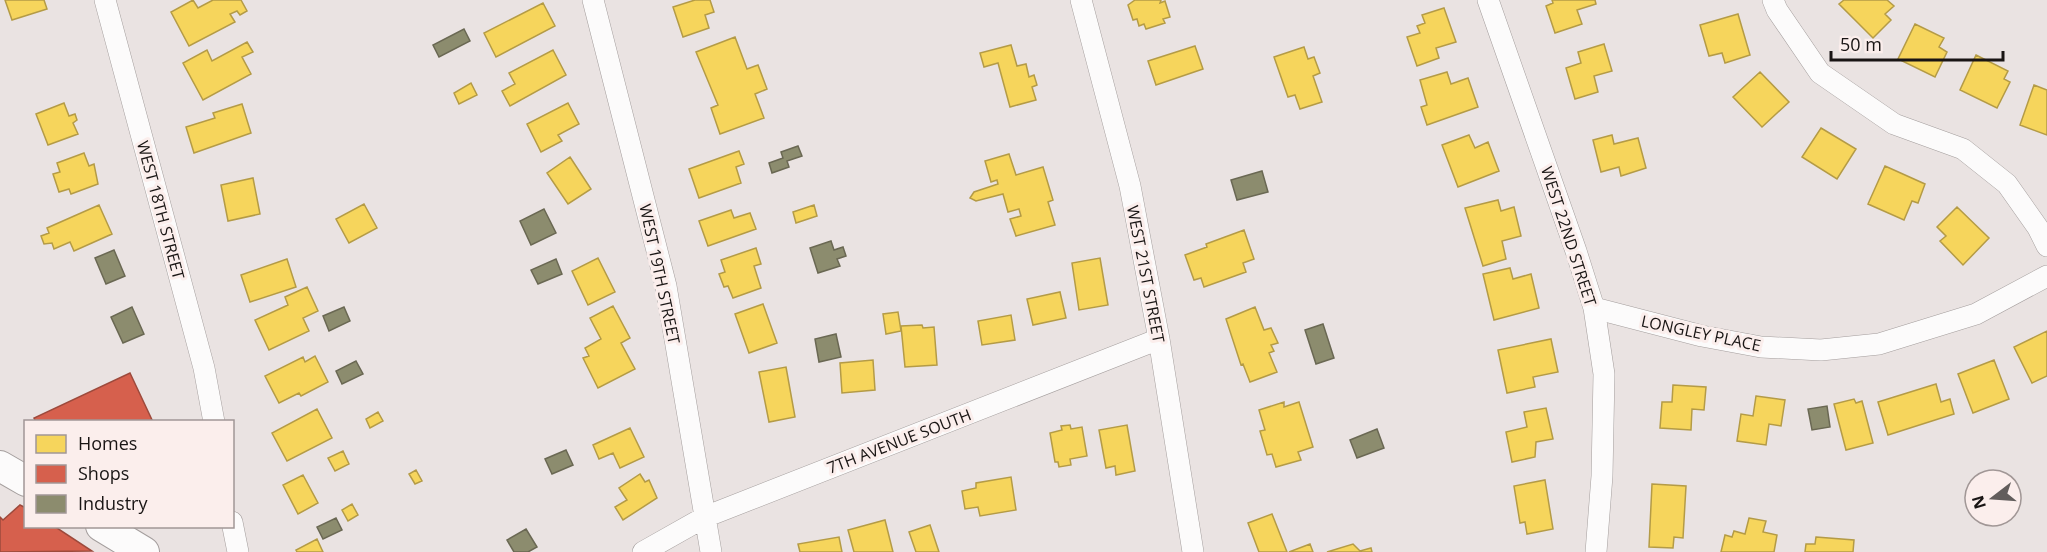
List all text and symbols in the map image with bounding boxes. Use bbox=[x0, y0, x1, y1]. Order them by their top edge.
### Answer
scale bar bbox=[1831, 24, 2004, 62]
text: 50 m bbox=[1840, 32, 1882, 56]
street label: WEST 18TH STREET bbox=[132, 138, 190, 282]
street label: WEST 22ND STREET bbox=[1536, 163, 1602, 309]
street label: WEST 19TH STREET bbox=[634, 202, 686, 346]
street label: WEST 21ST STREET bbox=[1122, 203, 1170, 345]
street label: LONGLEY PLACE bbox=[1639, 310, 1763, 356]
street label: 7TH AVENUE SOUTH bbox=[824, 403, 974, 479]
legend bbox=[24, 420, 234, 528]
text: Homes bbox=[78, 431, 137, 455]
text: Shops bbox=[78, 461, 129, 485]
north arrow bbox=[1963, 468, 2023, 528]
text: Industry bbox=[78, 491, 148, 515]
text: N bbox=[1966, 493, 1991, 512]

